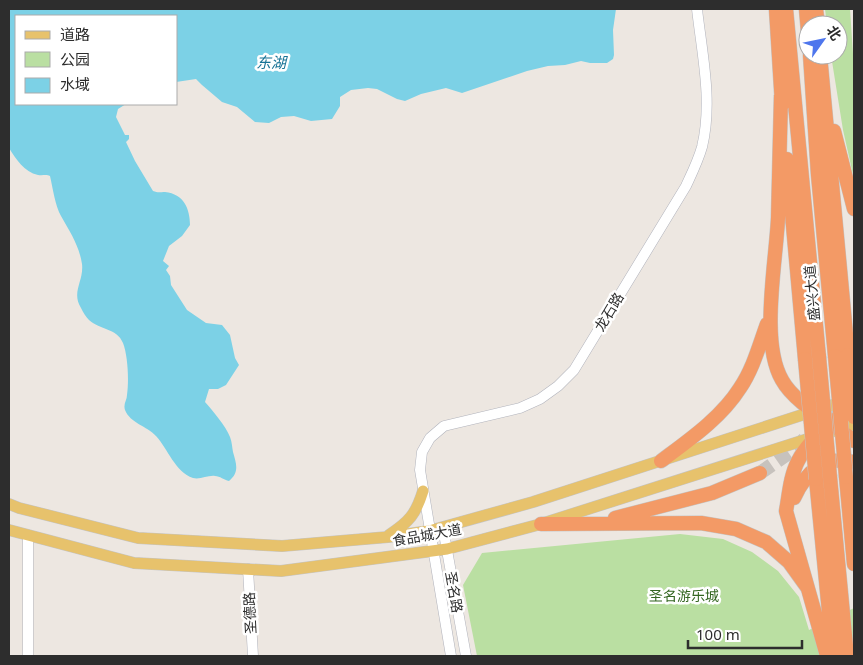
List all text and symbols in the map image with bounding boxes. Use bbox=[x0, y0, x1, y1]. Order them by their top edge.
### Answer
legend bbox=[15, 15, 178, 105]
north arrow bbox=[798, 15, 848, 65]
text: 北 bbox=[823, 22, 846, 44]
text: 道路 bbox=[60, 24, 90, 44]
text: 公园 bbox=[60, 49, 90, 69]
water label: 东湖 bbox=[256, 52, 288, 72]
text: 水域 bbox=[60, 74, 90, 94]
street label: 盛兴大道 bbox=[800, 264, 823, 322]
street label: 龙石路 bbox=[590, 289, 628, 335]
street label: 食品城大道 bbox=[391, 519, 463, 550]
street label: 圣名路 bbox=[441, 570, 467, 614]
park label: 圣名游乐城 bbox=[649, 586, 719, 605]
street label: 圣德路 bbox=[239, 592, 260, 634]
scale bar bbox=[688, 618, 802, 650]
text: 100 m bbox=[696, 624, 740, 644]

